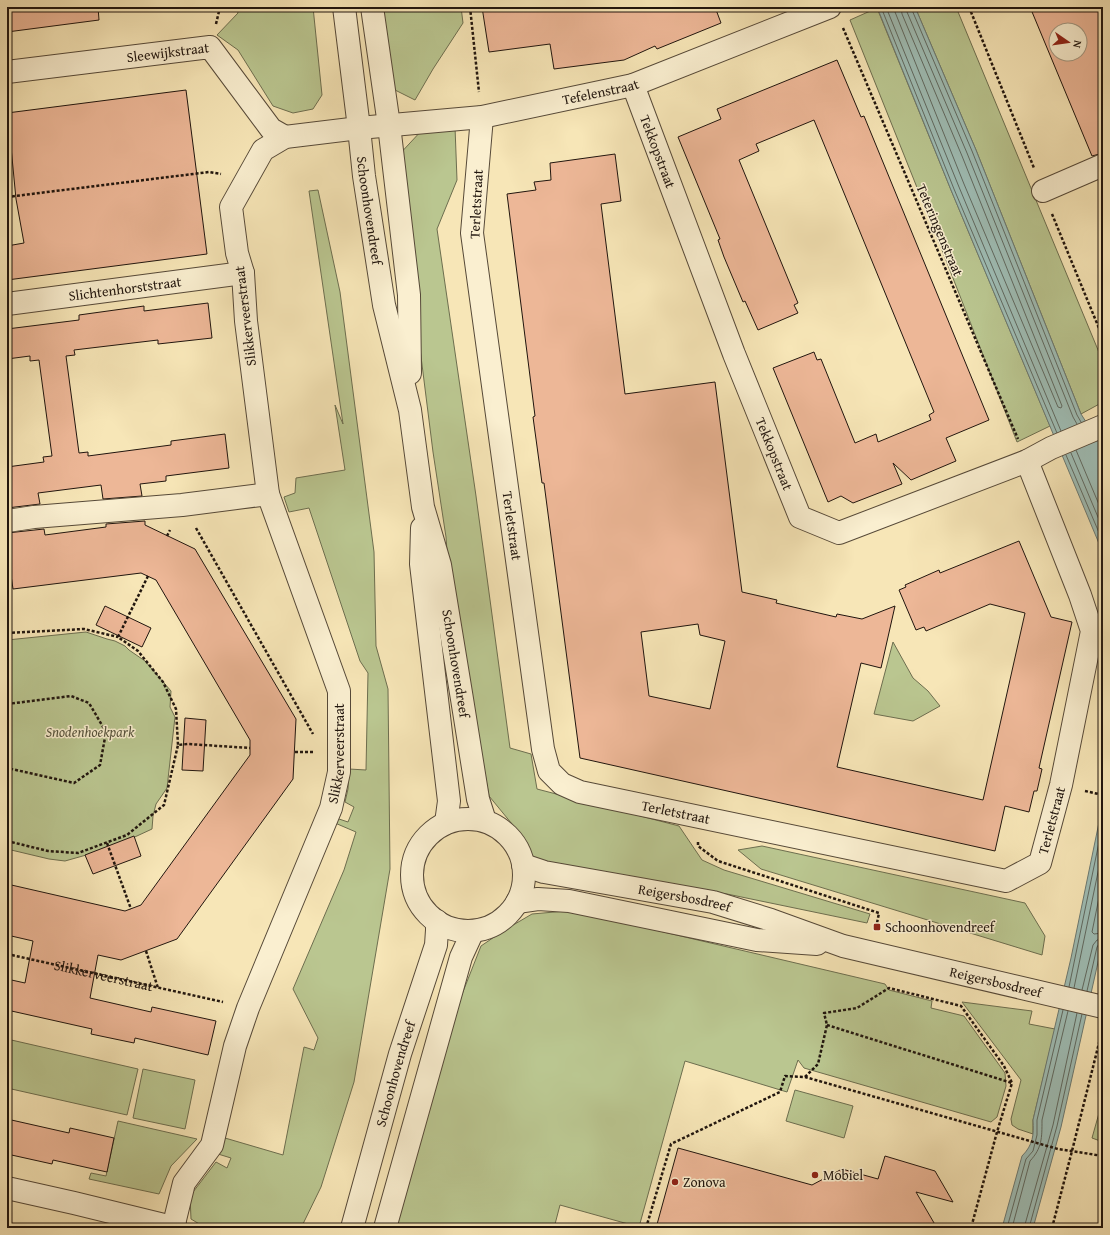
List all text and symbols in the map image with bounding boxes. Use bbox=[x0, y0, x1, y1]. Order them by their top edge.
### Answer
north arrow bbox=[1048, 22, 1088, 62]
street label: Sleewijkstraat bbox=[125, 37, 210, 67]
text: N bbox=[1069, 39, 1086, 50]
street label: Tefelenstraat bbox=[560, 74, 642, 110]
street label: Tekkopstraat bbox=[635, 112, 681, 191]
street label: Schoonhovendreef bbox=[352, 155, 388, 267]
street label: Terletstraat bbox=[464, 169, 488, 239]
street label: Teteringenstraat bbox=[912, 181, 968, 279]
street label: Slikkerveerstraat bbox=[229, 265, 261, 367]
street label: Slichtenhorststraat bbox=[67, 271, 183, 306]
street label: Tekkopstraat bbox=[751, 414, 798, 493]
street label: Terletstraat bbox=[498, 490, 527, 562]
street label: Schoonhovendreef bbox=[437, 608, 475, 721]
street label: Slikkerveerstraat bbox=[322, 703, 350, 806]
park label: Snodenhoekpark bbox=[46, 722, 135, 742]
street label: Terletstraat bbox=[1033, 784, 1070, 857]
street label: Terletstraat bbox=[640, 795, 712, 829]
street label: Reigersbosdreef bbox=[637, 879, 735, 917]
place label: Schoonhovendreef bbox=[885, 917, 996, 937]
marker: Schoonhovendreef bbox=[872, 922, 882, 932]
street label: Slikkerveerstraat bbox=[52, 955, 155, 996]
street label: Reigersbosdreef bbox=[948, 961, 1045, 1003]
street label: Schoonhovendreef bbox=[370, 1017, 421, 1129]
place label: Mobiel bbox=[823, 1165, 863, 1185]
marker: Mobiel bbox=[810, 1170, 820, 1180]
place label: Zonova bbox=[683, 1172, 726, 1192]
marker: Zonova bbox=[670, 1177, 680, 1187]

